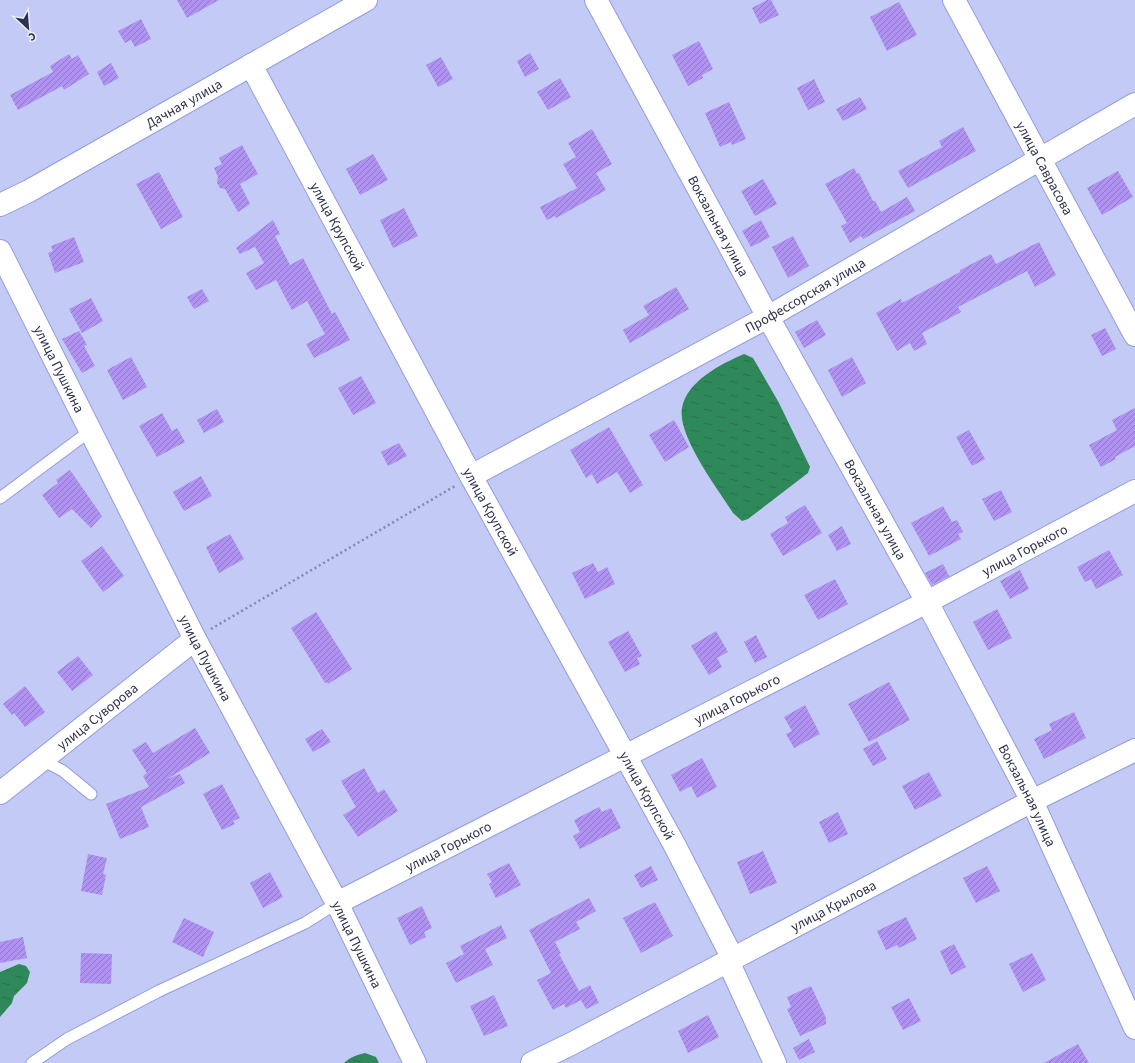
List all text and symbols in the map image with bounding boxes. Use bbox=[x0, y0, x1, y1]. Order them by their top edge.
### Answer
north arrow bbox=[8, 8, 48, 48]
text: С bbox=[25, 28, 38, 45]
street label: Дачная улица bbox=[142, 75, 226, 134]
street label: улица Саврасова bbox=[1010, 118, 1077, 219]
street label: Вокзальная улица bbox=[682, 172, 753, 280]
street label: улица Крупской bbox=[304, 179, 368, 275]
street label: Профессорская улица bbox=[742, 253, 870, 338]
street label: улица Пушкина bbox=[28, 322, 89, 417]
street label: Вокзальная улица bbox=[838, 456, 911, 564]
street label: улица Крупской bbox=[457, 464, 522, 560]
street label: улица Горького bbox=[979, 520, 1071, 582]
street label: улица Пушкина bbox=[174, 612, 236, 705]
street label: улица Горького bbox=[691, 669, 784, 730]
street label: улица Суворова bbox=[53, 679, 143, 755]
street label: Вокзальная улица bbox=[993, 741, 1060, 850]
street label: улица Крупской bbox=[614, 748, 679, 844]
street label: улица Горького bbox=[402, 817, 495, 877]
street label: улица Крылова bbox=[788, 876, 880, 937]
street label: улица Пушкина bbox=[326, 898, 386, 992]

